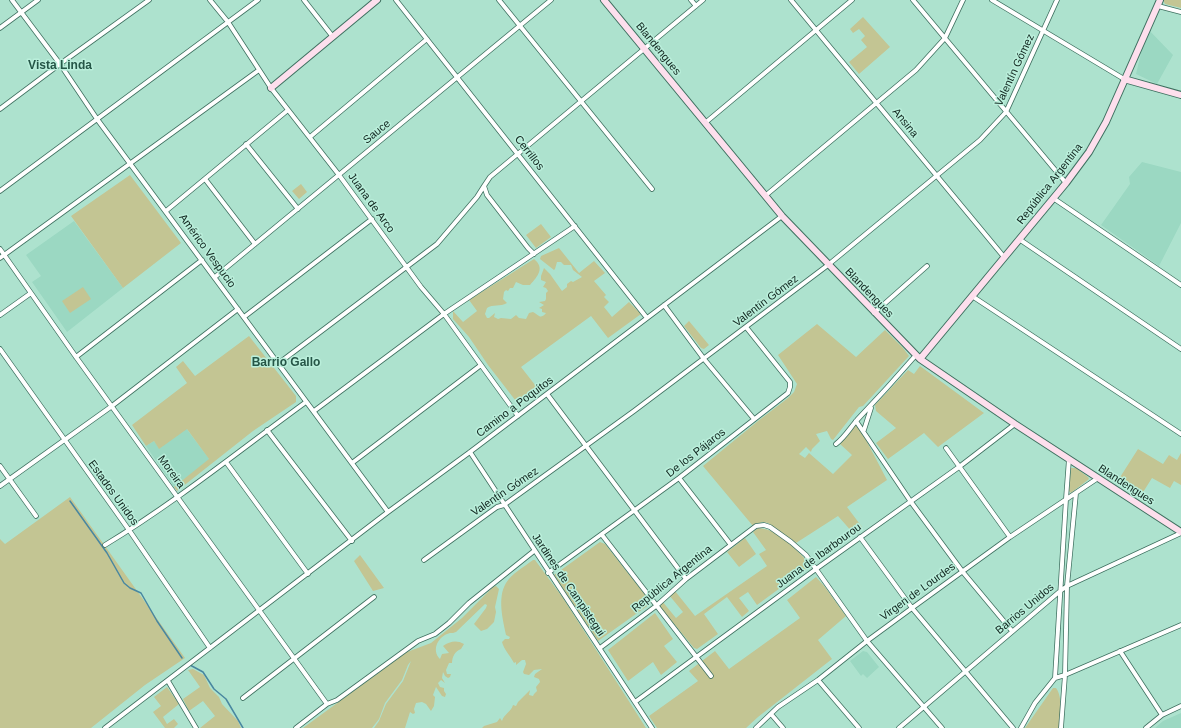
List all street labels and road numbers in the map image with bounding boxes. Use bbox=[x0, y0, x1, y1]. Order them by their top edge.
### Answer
street label: Blandengues bbox=[633, 20, 683, 78]
street label: Valentín Gómez bbox=[993, 32, 1037, 108]
street label: Ansina bbox=[889, 106, 921, 140]
street label: Sauce bbox=[361, 117, 393, 147]
street label: Cerrillos bbox=[511, 133, 547, 173]
street label: República Argentina bbox=[1014, 141, 1086, 227]
street label: Juana de Arco bbox=[345, 170, 397, 236]
street label: Américo Vespucio bbox=[176, 212, 238, 290]
street label: Blandengues bbox=[842, 265, 896, 321]
street label: Valentín Gómez bbox=[731, 272, 801, 330]
street label: Camino a Poquitos bbox=[474, 374, 556, 440]
street label: De los Pájaros bbox=[664, 426, 728, 480]
street label: Moreira bbox=[155, 453, 187, 491]
street label: Estados Unidos bbox=[85, 458, 141, 528]
street label: Blandengues bbox=[1095, 462, 1157, 508]
street label: Valentín Gómez bbox=[469, 465, 541, 519]
street label: Juana de Ibarbourou bbox=[774, 521, 864, 591]
street label: Jardines de Campistegui bbox=[529, 531, 607, 639]
street label: República Argentina bbox=[629, 543, 715, 615]
street label: Virgen de Lourdes bbox=[878, 560, 958, 624]
street label: Barrios Unidos bbox=[993, 581, 1057, 637]

